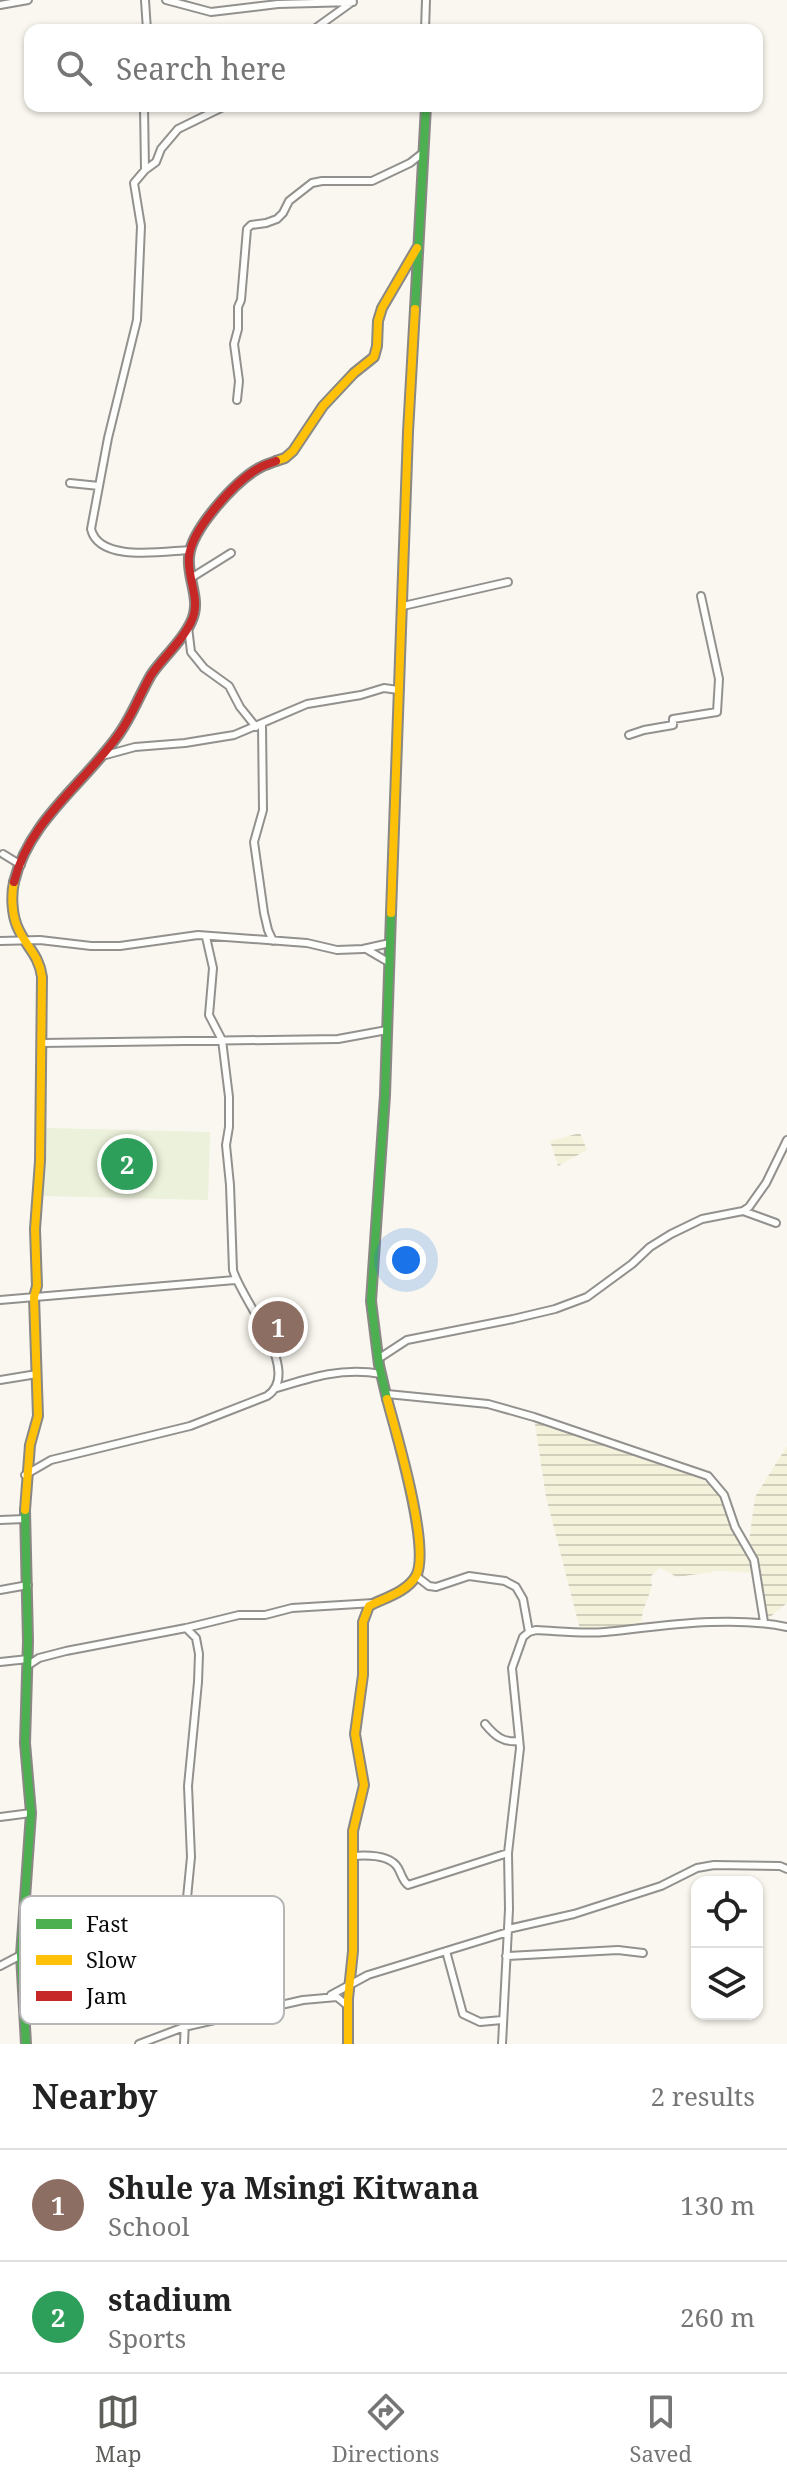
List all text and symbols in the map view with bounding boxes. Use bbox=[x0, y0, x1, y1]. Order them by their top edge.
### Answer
search box bbox=[24, 24, 763, 112]
icon: search bbox=[52, 46, 96, 90]
text: Search here bbox=[116, 48, 286, 89]
pin: 2 bbox=[101, 1134, 153, 1194]
your location bbox=[386, 1240, 426, 1280]
pin: 1 bbox=[252, 1297, 304, 1357]
map controls bbox=[691, 1876, 763, 2020]
button: locate bbox=[691, 1876, 763, 1948]
legend bbox=[20, 1896, 284, 2024]
text: Fast bbox=[86, 1908, 128, 1938]
text: Slow bbox=[86, 1944, 136, 1974]
button: layers bbox=[691, 1948, 763, 2020]
text: Jam bbox=[85, 1980, 127, 2010]
text: Nearby bbox=[32, 2073, 158, 2119]
text: 2 results bbox=[650, 2078, 755, 2114]
text: Shule ya Msingi Kitwana bbox=[108, 2167, 479, 2208]
text: 1 bbox=[51, 2187, 65, 2223]
text: 130 m bbox=[680, 2187, 755, 2223]
text: School bbox=[108, 2208, 190, 2244]
text: stadium bbox=[108, 2279, 232, 2320]
text: 2 bbox=[51, 2299, 65, 2335]
text: 260 m bbox=[680, 2299, 755, 2335]
text: Sports bbox=[108, 2320, 186, 2356]
tab: Map bbox=[95, 2390, 142, 2468]
tab: Directions bbox=[332, 2390, 439, 2468]
tab: Saved bbox=[630, 2390, 692, 2468]

